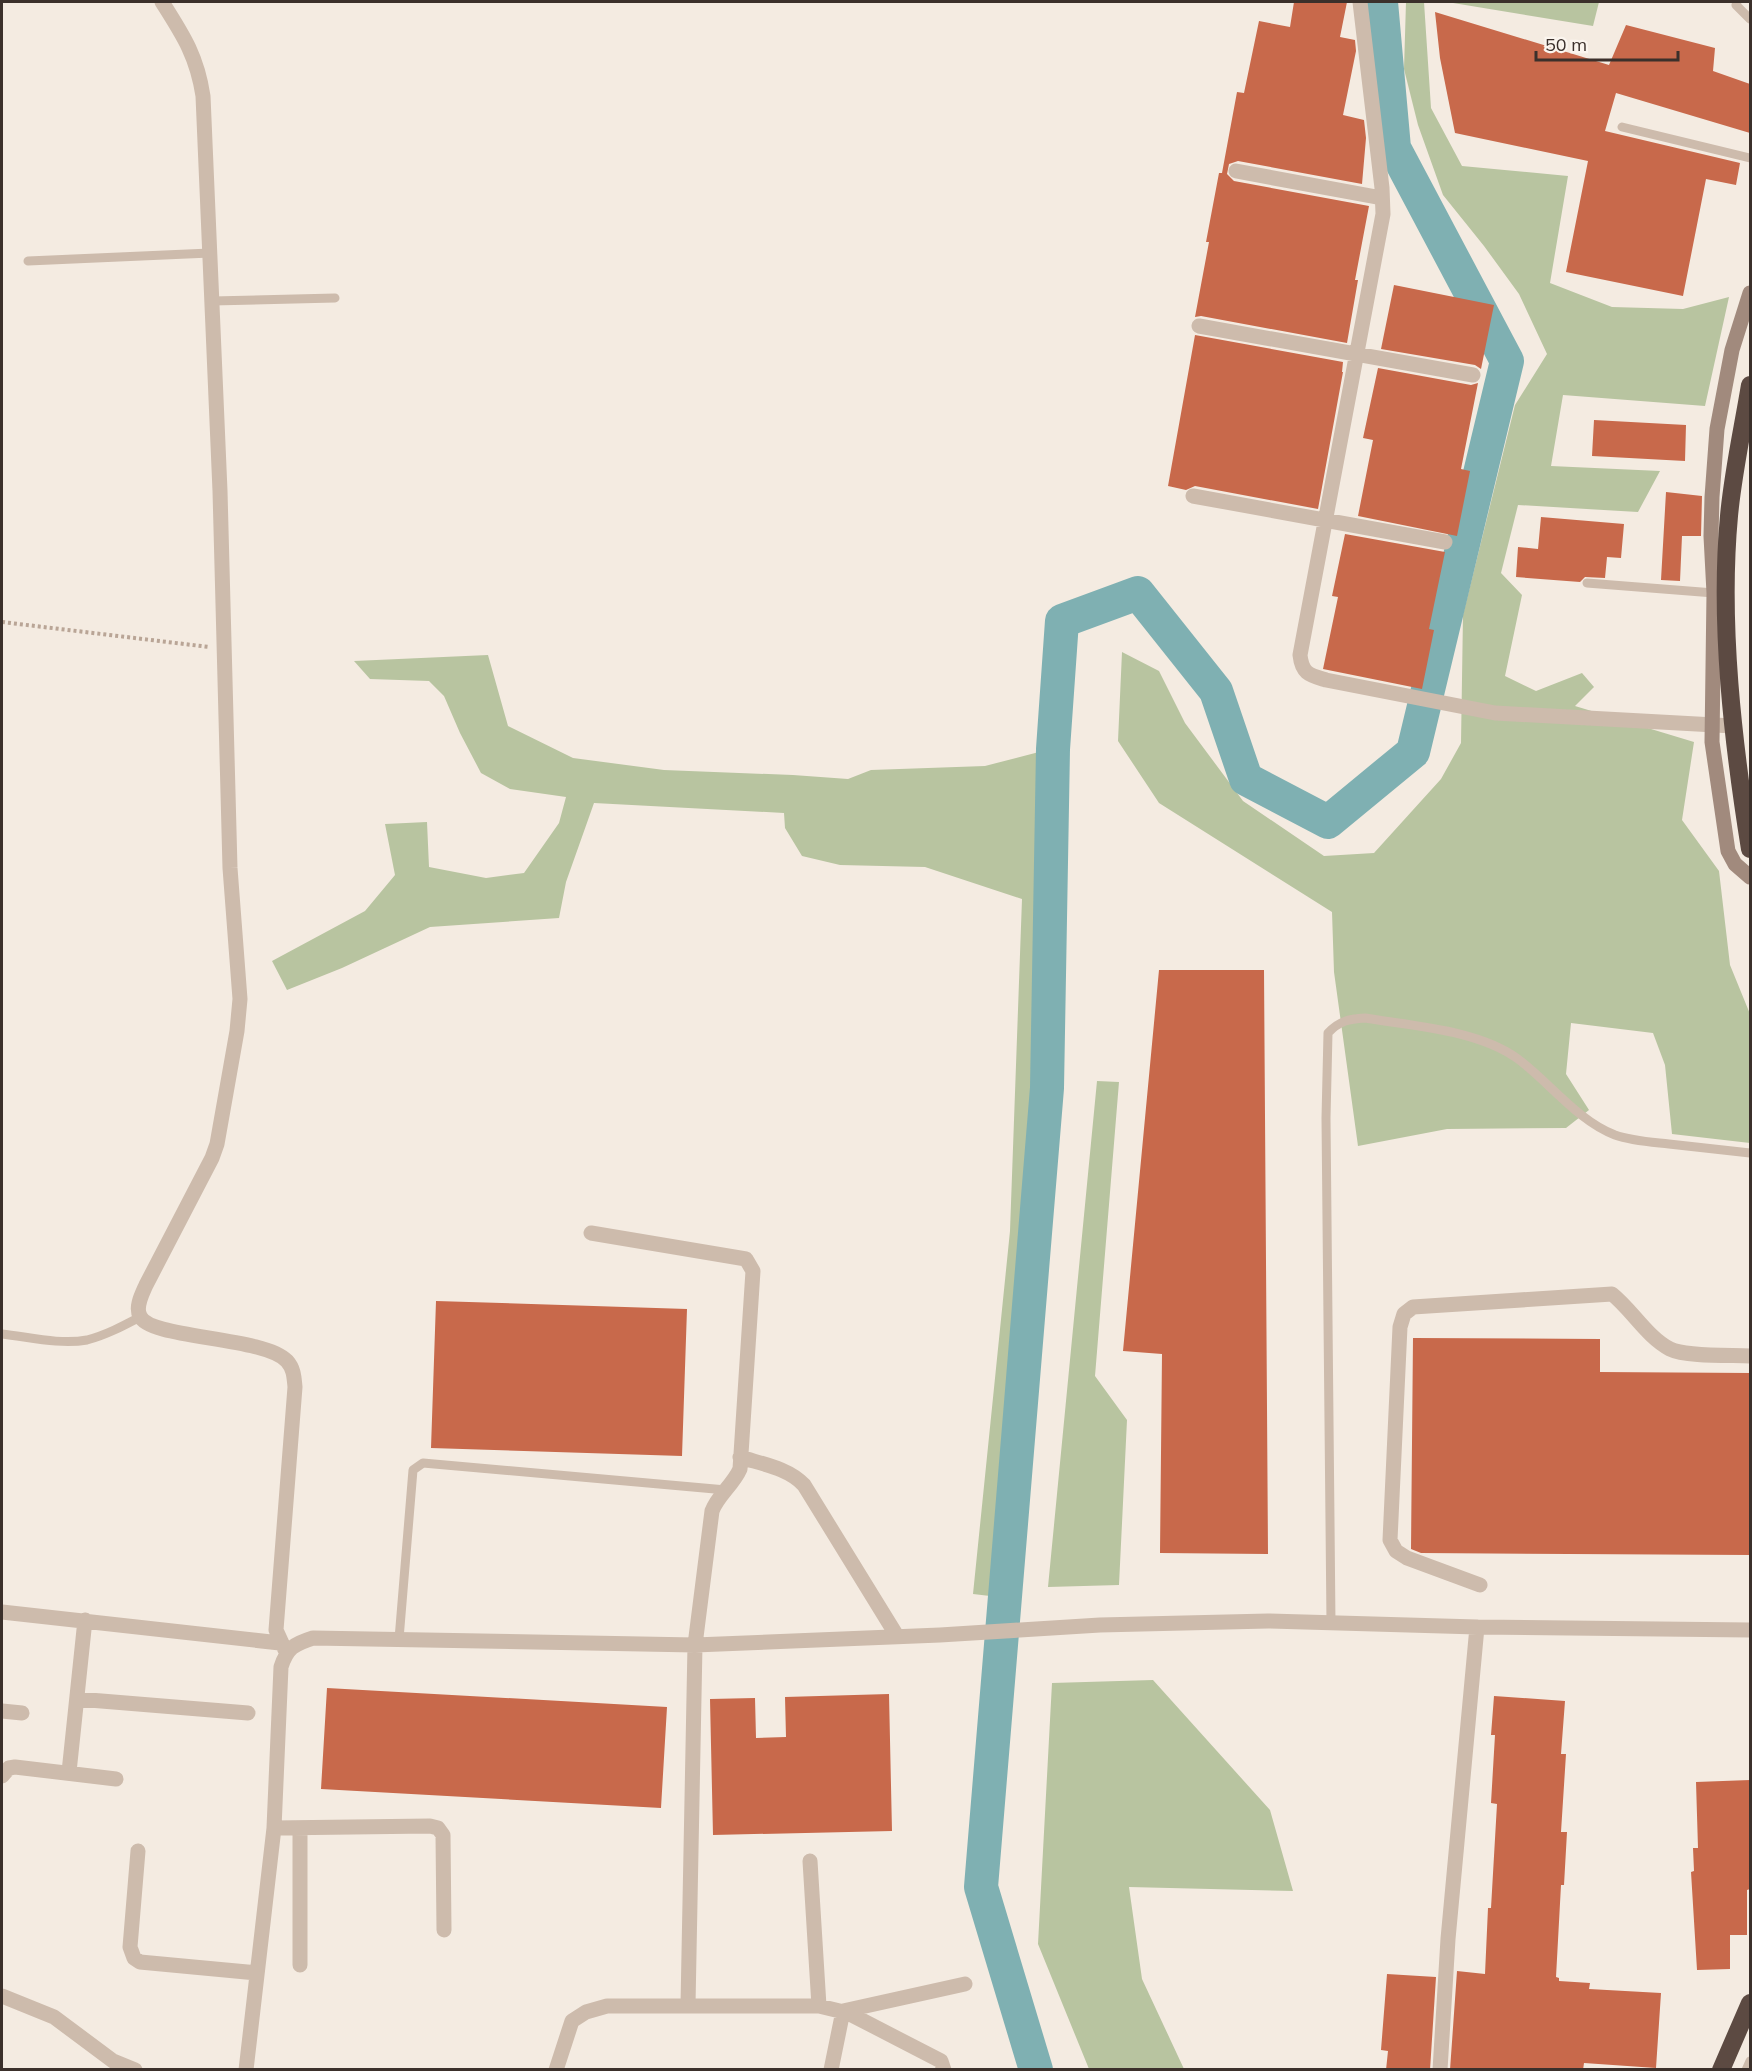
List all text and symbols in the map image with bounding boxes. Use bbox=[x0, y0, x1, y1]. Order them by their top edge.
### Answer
scale bar bbox=[1536, 24, 1678, 62]
text: 50 m bbox=[1545, 33, 1587, 56]

